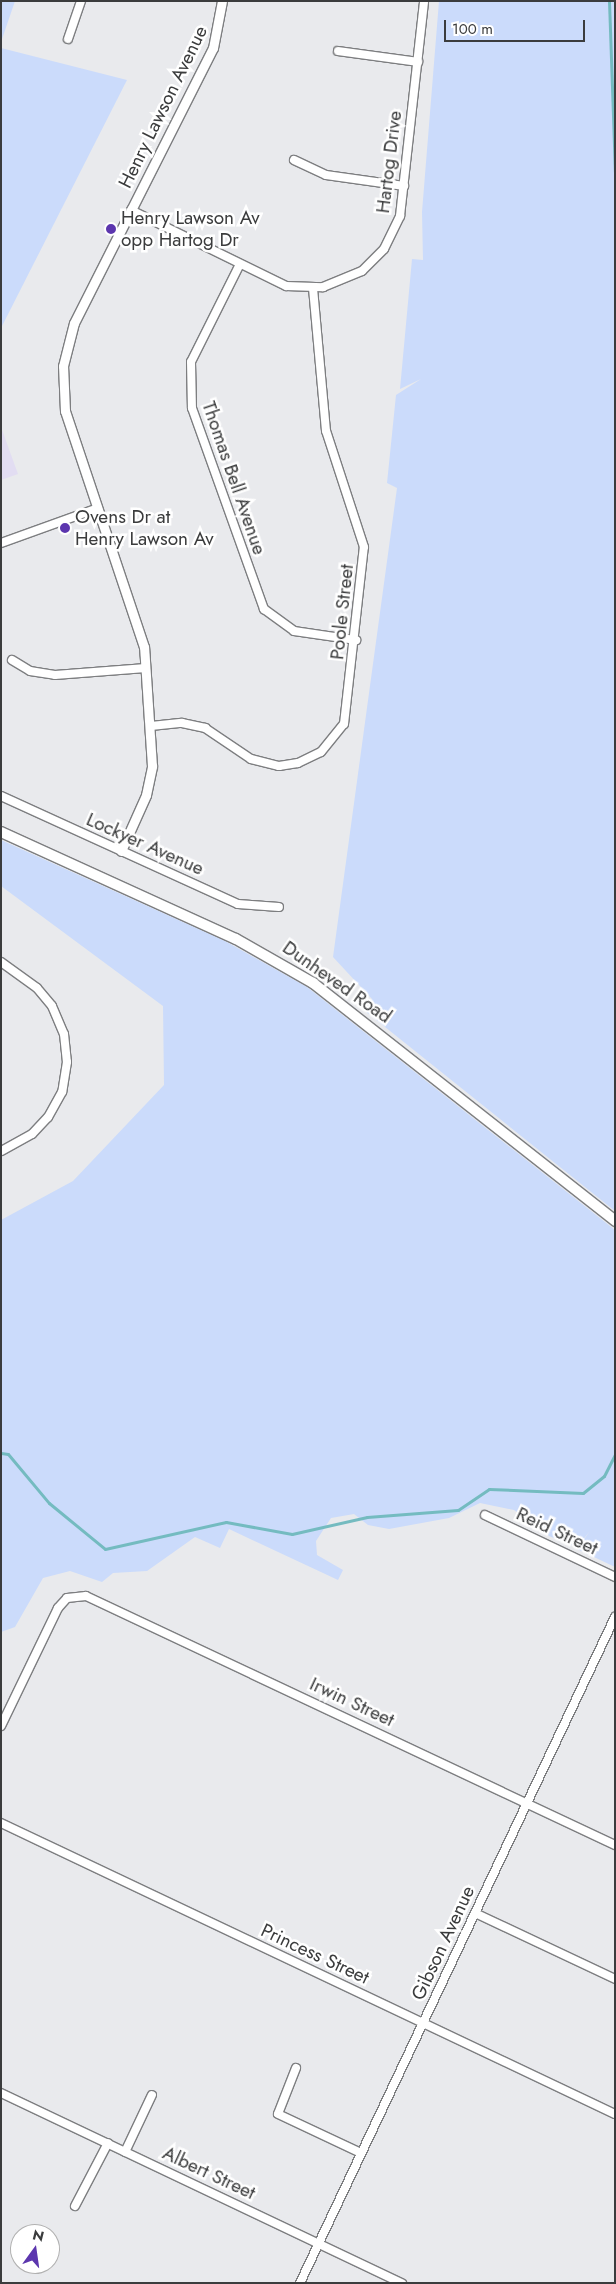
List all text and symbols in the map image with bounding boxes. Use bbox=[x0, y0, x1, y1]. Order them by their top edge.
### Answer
scale bar bbox=[446, 10, 587, 42]
text: 100 m bbox=[452, 18, 493, 40]
street label: Henry Lawson Avenue bbox=[114, 22, 212, 192]
street label: Hartog Drive bbox=[371, 110, 407, 214]
place label: Henry Lawson Av opp Hartog Dr bbox=[121, 207, 260, 251]
marker: Henry Lawson Av opp Hartog Dr bbox=[105, 223, 117, 235]
street label: Thomas Bell Avenue bbox=[197, 398, 271, 558]
place label: Ovens Dr at Henry Lawson Av bbox=[75, 506, 214, 550]
marker: Ovens Dr at Henry Lawson Av bbox=[59, 522, 71, 534]
street label: Poole Street bbox=[326, 563, 358, 661]
street label: Lockyer Avenue bbox=[83, 808, 207, 880]
street label: Dunheved Road bbox=[278, 936, 396, 1028]
street label: Reid Street bbox=[513, 1502, 601, 1560]
street label: Irwin Street bbox=[306, 1673, 398, 1731]
street label: Gibson Avenue bbox=[407, 1882, 479, 2004]
street label: Princess Street bbox=[257, 1919, 373, 1989]
street label: Albert Street bbox=[159, 2142, 259, 2204]
north arrow bbox=[10, 2224, 60, 2274]
text: N bbox=[31, 2224, 46, 2246]

